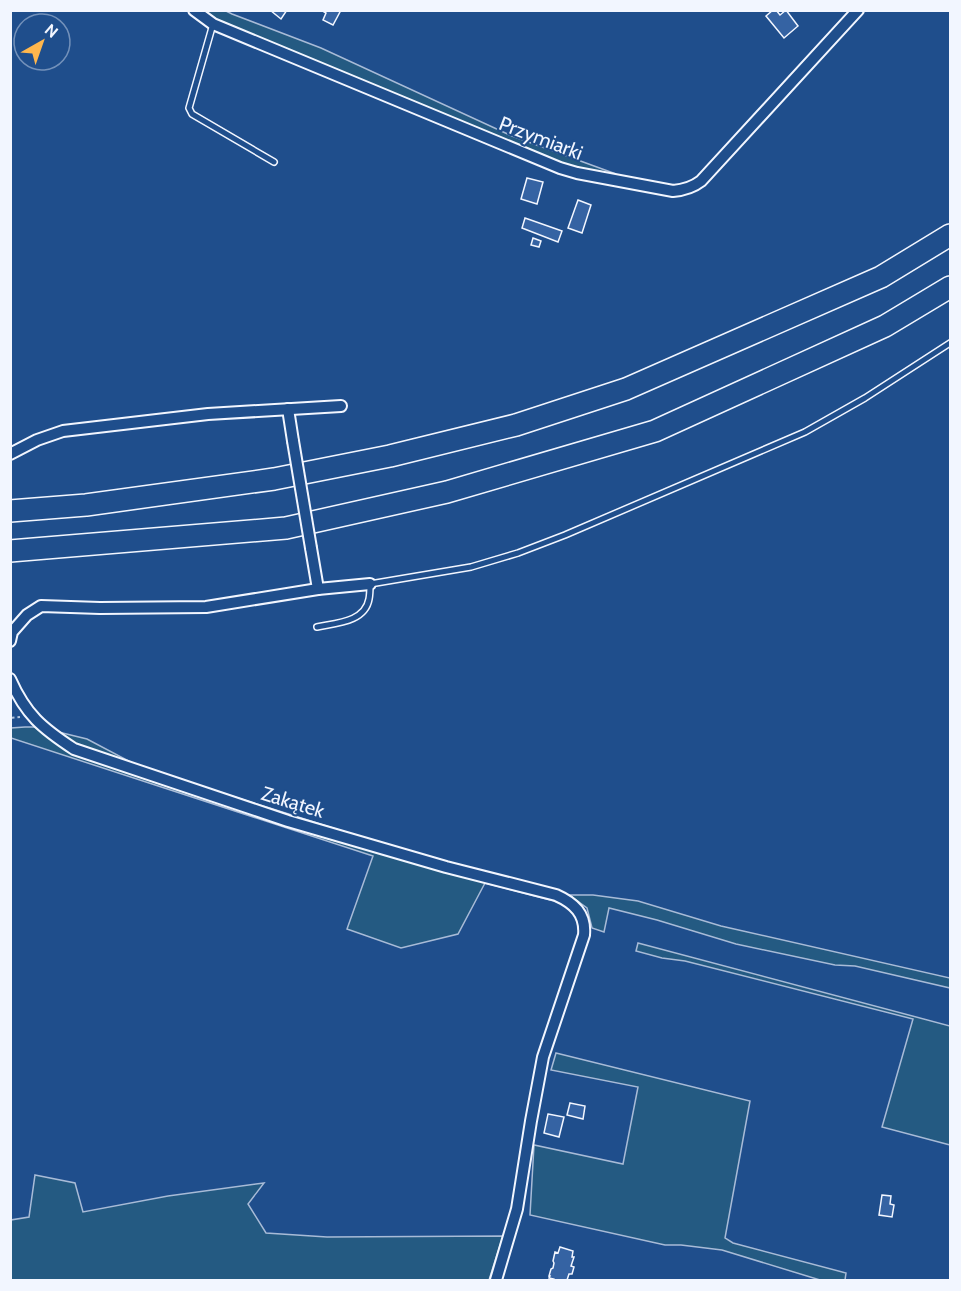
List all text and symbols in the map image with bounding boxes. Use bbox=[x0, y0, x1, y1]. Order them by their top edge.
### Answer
north arrow bbox=[12, 12, 72, 72]
text: N bbox=[41, 20, 62, 42]
street label: Przymiarki bbox=[496, 111, 586, 165]
street label: Zakątek bbox=[259, 781, 328, 823]

